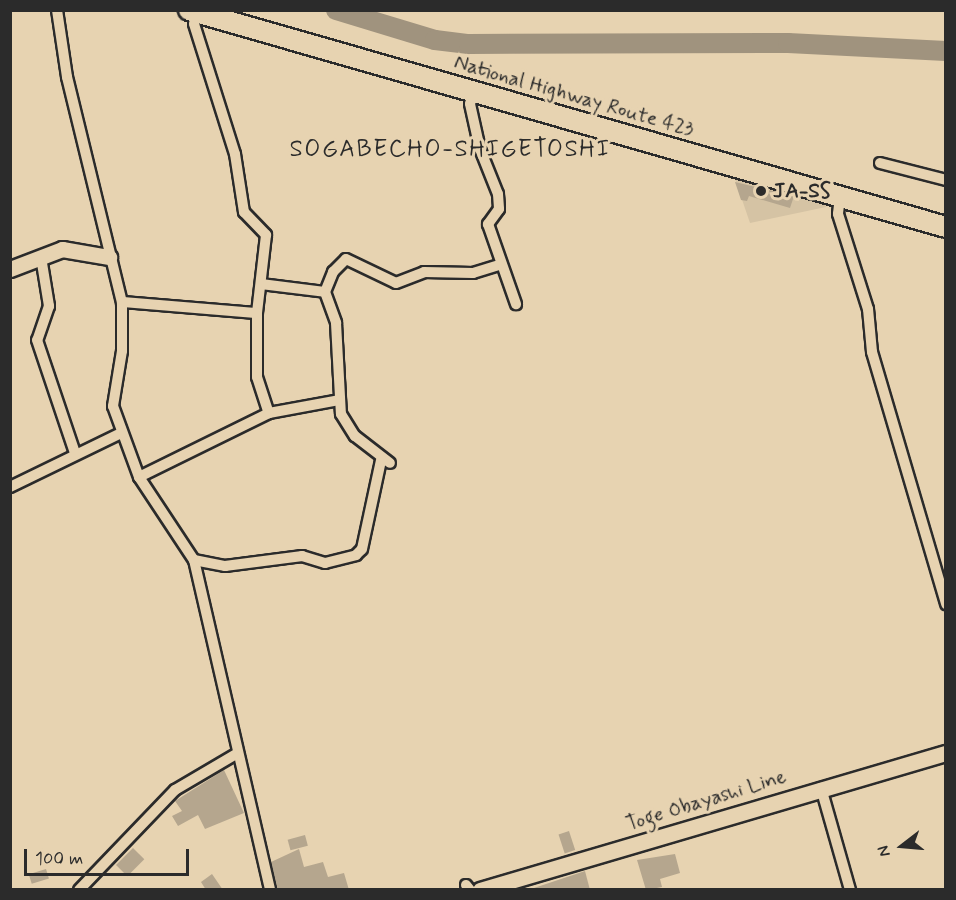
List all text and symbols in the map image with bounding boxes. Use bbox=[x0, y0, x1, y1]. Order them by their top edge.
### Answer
street label: National Highway Route 423 bbox=[455, 51, 693, 141]
district label: SOGABECHO-SHIGETOSHI bbox=[292, 136, 608, 164]
place label: JA-SS bbox=[773, 178, 831, 204]
marker: JA-SS bbox=[754, 184, 768, 198]
street label: Toge Obayashi Line bbox=[621, 763, 791, 837]
north arrow bbox=[872, 816, 932, 876]
scale bar bbox=[27, 837, 192, 875]
text: N bbox=[873, 843, 896, 859]
text: 100 m bbox=[35, 847, 83, 871]

